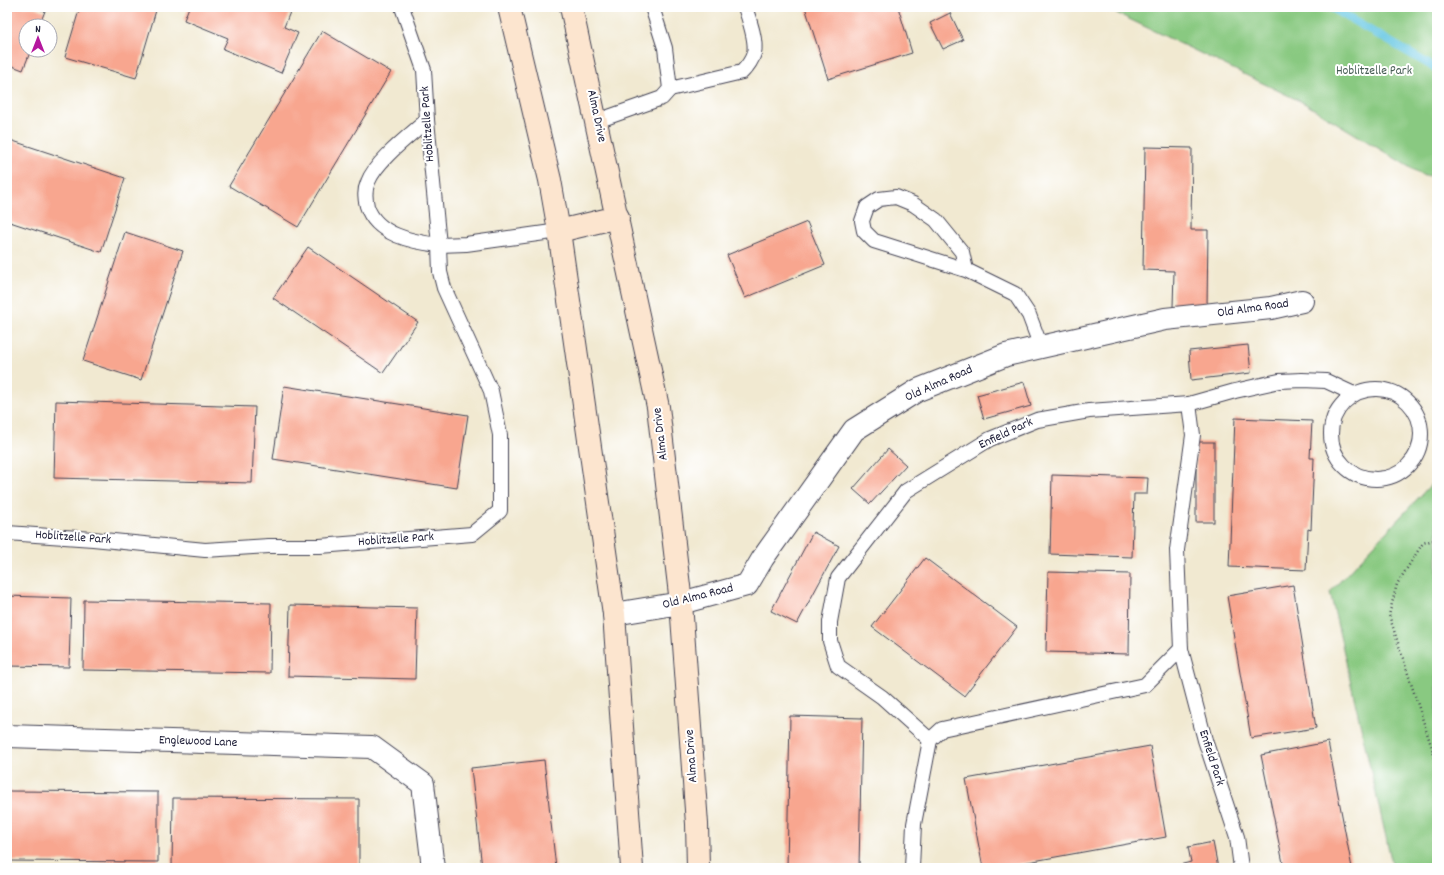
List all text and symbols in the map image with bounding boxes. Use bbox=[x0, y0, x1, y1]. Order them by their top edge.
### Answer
north arrow bbox=[18, 18, 58, 58]
text: N bbox=[35, 22, 41, 38]
park label: Hoblitzelle Park bbox=[1336, 62, 1412, 81]
street label: Hoblitzelle Park bbox=[416, 85, 440, 163]
street label: Alma Drive bbox=[581, 88, 611, 144]
street label: Old Alma Road bbox=[1216, 295, 1290, 323]
street label: Old Alma Road bbox=[902, 361, 976, 407]
street label: Alma Drive bbox=[648, 406, 674, 462]
street label: Enfield Park bbox=[976, 413, 1036, 455]
street label: Hoblitzelle Park bbox=[34, 526, 112, 550]
street label: Hoblitzelle Park bbox=[357, 528, 435, 552]
street label: Old Alma Road bbox=[661, 579, 735, 615]
street label: Enfield Park bbox=[1193, 727, 1229, 789]
street label: Alma Drive bbox=[681, 728, 703, 783]
street label: Englewood Lane bbox=[158, 731, 238, 753]

